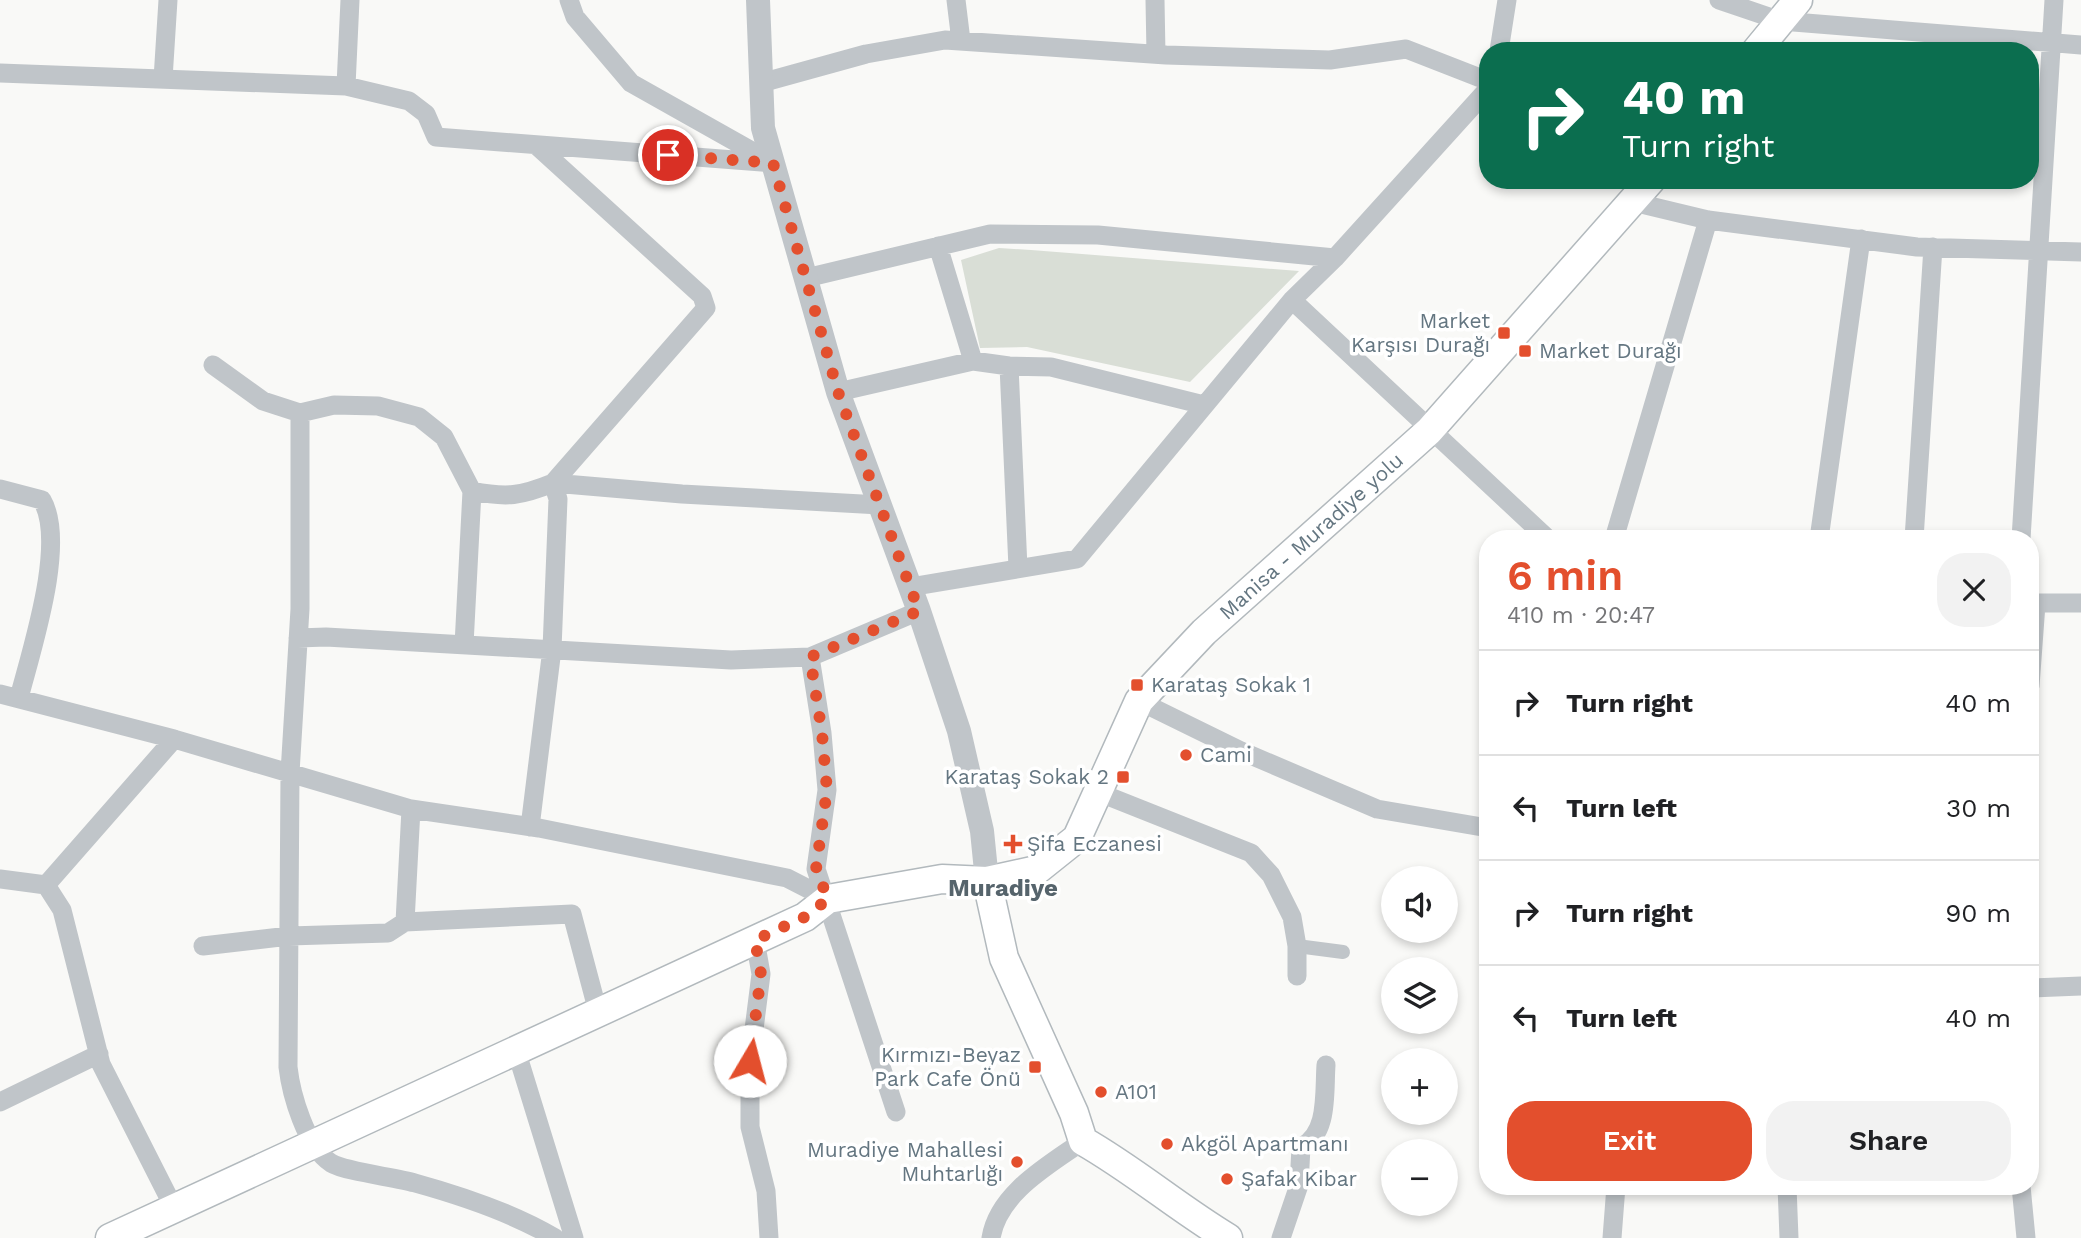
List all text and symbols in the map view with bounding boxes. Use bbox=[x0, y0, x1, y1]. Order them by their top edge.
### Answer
text: 40 m bbox=[1622, 68, 1745, 126]
icon: right bbox=[1507, 70, 1598, 161]
pin bbox=[638, 125, 698, 185]
text: Turn right bbox=[1622, 127, 1774, 165]
icon: arrive bbox=[649, 136, 687, 174]
place label: Market Karşısı Durağı bbox=[1351, 308, 1490, 357]
marker: Market Karşısı Durağı bbox=[1496, 325, 1512, 341]
place label: Market Durağı bbox=[1539, 338, 1682, 363]
marker: Market Durağı bbox=[1517, 343, 1533, 359]
street label: Manisa - Muradiye yolu bbox=[1214, 447, 1408, 624]
text: 6 min bbox=[1507, 551, 1623, 600]
button: close bbox=[1937, 553, 2011, 627]
text: 410 m · 20:47 bbox=[1507, 602, 1655, 629]
place label: Karataş Sokak 1 bbox=[1151, 672, 1311, 697]
marker: Karataş Sokak 1 bbox=[1129, 677, 1145, 693]
icon: right bbox=[1507, 684, 1545, 722]
text: Turn right bbox=[1566, 688, 1693, 718]
text: 40 m bbox=[1945, 688, 2011, 718]
place label: Cami bbox=[1200, 742, 1252, 767]
marker: Cami bbox=[1178, 747, 1194, 763]
place label: Karataş Sokak 2 bbox=[944, 764, 1109, 789]
marker: Karataş Sokak 2 bbox=[1115, 769, 1131, 785]
icon: left bbox=[1507, 789, 1545, 827]
text: Turn left bbox=[1566, 793, 1677, 823]
text: 30 m bbox=[1946, 793, 2011, 823]
place label: Şifa Eczanesi bbox=[1027, 831, 1162, 856]
marker: Şifa Eczanesi bbox=[1005, 836, 1021, 852]
map controls bbox=[1381, 866, 1458, 1216]
button: sound bbox=[1381, 866, 1458, 943]
district label: Muradiye bbox=[948, 874, 1058, 902]
icon: right bbox=[1507, 894, 1545, 932]
text: Turn right bbox=[1566, 898, 1693, 928]
text: 90 m bbox=[1945, 898, 2011, 928]
button: layers bbox=[1381, 957, 1458, 1034]
icon: left bbox=[1507, 999, 1545, 1037]
text: Turn left bbox=[1566, 1003, 1677, 1033]
text: 40 m bbox=[1945, 1003, 2011, 1033]
position arrow bbox=[713, 1024, 787, 1098]
place label: Kırmızı-Beyaz Park Cafe Önü bbox=[874, 1042, 1021, 1091]
button: + bbox=[1381, 1048, 1458, 1125]
marker: Kırmızı-Beyaz Park Cafe Önü bbox=[1027, 1059, 1043, 1075]
place label: A101 bbox=[1115, 1079, 1157, 1104]
marker: A101 bbox=[1093, 1084, 1109, 1100]
button: Exit bbox=[1507, 1101, 1752, 1181]
button: Share bbox=[1766, 1101, 2011, 1181]
place label: Akgöl Apartmanı bbox=[1181, 1131, 1349, 1156]
marker: Akgöl Apartmanı bbox=[1159, 1136, 1175, 1152]
place label: Muradiye Mahallesi Muhtarlığı bbox=[807, 1137, 1003, 1186]
button: − bbox=[1381, 1139, 1458, 1216]
marker: Muradiye Mahallesi Muhtarlığı bbox=[1009, 1154, 1025, 1170]
place label: Şafak Kibar bbox=[1241, 1166, 1358, 1191]
marker: Şafak Kibar bbox=[1219, 1171, 1235, 1187]

